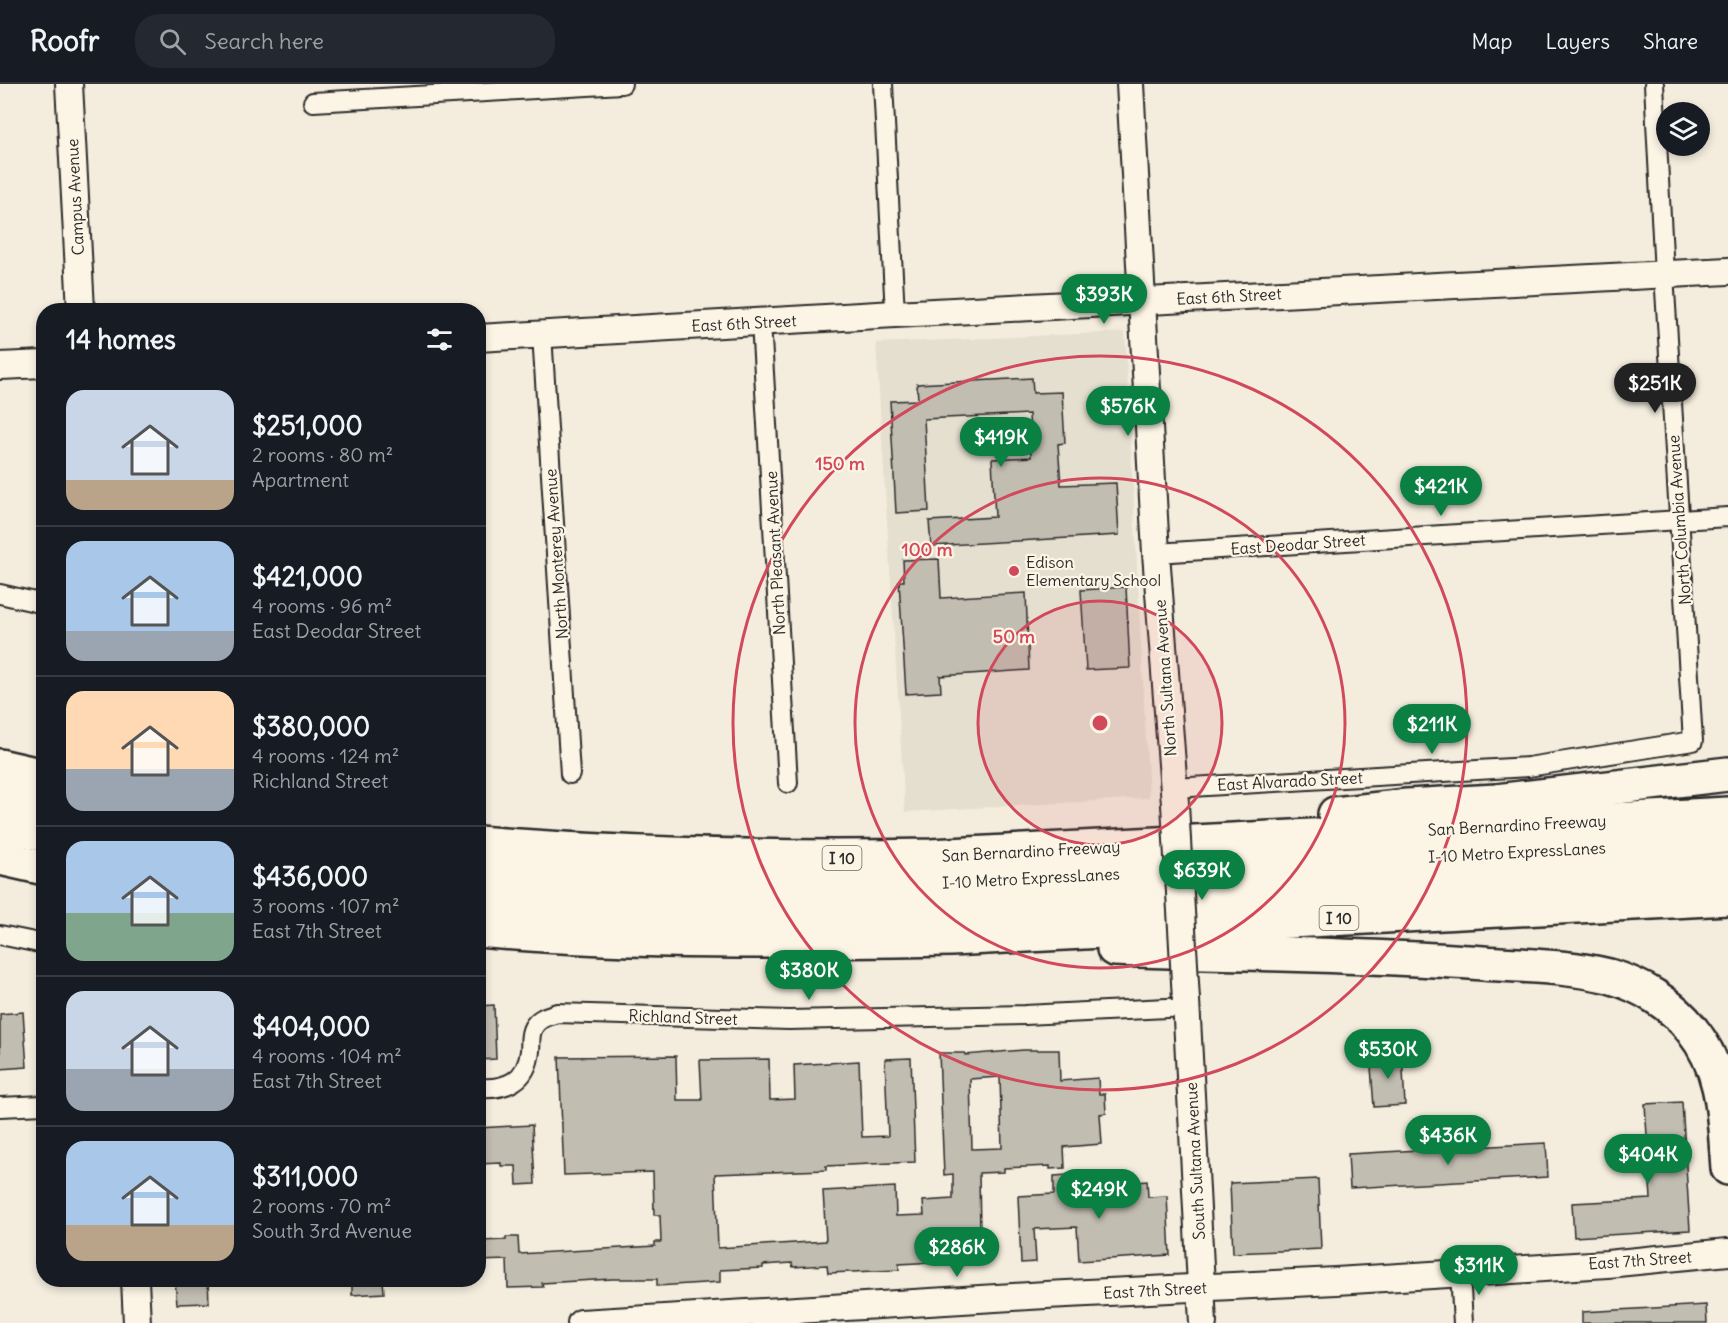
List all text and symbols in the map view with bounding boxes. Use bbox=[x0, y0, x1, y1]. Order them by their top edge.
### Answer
search box bbox=[135, 14, 555, 68]
text: Roofr bbox=[30, 23, 99, 59]
icon: search bbox=[156, 25, 189, 58]
text: Search here bbox=[204, 27, 324, 55]
text: Map bbox=[1472, 28, 1512, 55]
text: Layers bbox=[1545, 28, 1610, 55]
text: Share bbox=[1643, 28, 1698, 55]
map controls bbox=[1656, 102, 1710, 156]
button: layers bbox=[1656, 102, 1710, 156]
street label: Campus Avenue bbox=[62, 138, 88, 256]
pin: $393K bbox=[1062, 274, 1146, 325]
text: $393K bbox=[1075, 281, 1133, 306]
street label: East 6th Street bbox=[1176, 283, 1283, 309]
street label: East 6th Street bbox=[691, 310, 798, 336]
text: 14 homes bbox=[66, 323, 176, 356]
icon: filters bbox=[423, 323, 456, 356]
pin: $251K bbox=[1613, 363, 1697, 414]
text: $251K bbox=[1628, 370, 1682, 395]
pin: $576K bbox=[1086, 386, 1170, 437]
text: $576K bbox=[1100, 393, 1156, 418]
text: $251,000 bbox=[252, 409, 363, 442]
icon: home bbox=[114, 414, 186, 486]
pin: $419K bbox=[959, 417, 1043, 468]
text: $419K bbox=[974, 424, 1028, 449]
street label: North Columbia Avenue bbox=[1663, 434, 1695, 606]
text: 2 rooms · 80 m² bbox=[252, 442, 393, 467]
text: 150 m bbox=[815, 452, 865, 475]
pin: $421K bbox=[1399, 466, 1483, 517]
text: Apartment bbox=[252, 467, 349, 492]
street label: North Monterey Avenue bbox=[540, 468, 572, 640]
street label: North Pleasant Avenue bbox=[761, 470, 789, 636]
text: $421K bbox=[1414, 473, 1468, 498]
street label: East Deodar Street bbox=[1230, 529, 1367, 559]
text: 100 m bbox=[902, 538, 953, 561]
place label: Edison Elementary School bbox=[1026, 552, 1161, 590]
text: $421,000 bbox=[252, 560, 363, 593]
marker: Edison Elementary School bbox=[1007, 564, 1021, 578]
icon: home bbox=[114, 565, 186, 637]
text: 4 rooms · 96 m² bbox=[252, 593, 392, 618]
street label: North Sultana Avenue bbox=[1150, 599, 1180, 757]
text: East Deodar Street bbox=[252, 618, 421, 643]
text: 50 m bbox=[993, 625, 1035, 648]
pin: $211K bbox=[1390, 704, 1474, 755]
text: $380,000 bbox=[252, 710, 370, 743]
text: $211K bbox=[1407, 711, 1457, 736]
centre of rings bbox=[1090, 713, 1110, 733]
icon: home bbox=[114, 715, 186, 787]
text: 4 rooms · 124 m² bbox=[252, 743, 399, 768]
street label: East Alvarado Street bbox=[1217, 767, 1364, 795]
text: Richland Street bbox=[252, 768, 388, 793]
street label: San Bernardino Freeway bbox=[1427, 810, 1607, 840]
street label: San Bernardino Freeway bbox=[941, 836, 1121, 866]
street label: I-10 Metro ExpressLanes bbox=[1428, 837, 1606, 867]
road number: I 10 bbox=[822, 846, 862, 870]
pin: $639K bbox=[1160, 850, 1244, 901]
text: $639K bbox=[1173, 857, 1231, 882]
text: $436,000 bbox=[252, 860, 368, 893]
street label: I-10 Metro ExpressLanes bbox=[942, 863, 1120, 893]
icon: home bbox=[114, 865, 186, 937]
text: 3 rooms · 107 m² bbox=[252, 893, 400, 918]
road number: I 10 bbox=[1320, 906, 1358, 930]
text: East 7th Street bbox=[252, 918, 382, 943]
pin: $380K bbox=[767, 950, 851, 1001]
text: $380K bbox=[779, 957, 839, 982]
street label: Richland Street bbox=[628, 1005, 738, 1029]
text: $404,000 bbox=[252, 1010, 370, 1043]
icon: home bbox=[114, 1015, 186, 1087]
pin: $530K bbox=[1346, 1029, 1430, 1080]
text: $530K bbox=[1358, 1036, 1418, 1061]
text: 4 rooms · 104 m² bbox=[252, 1043, 402, 1068]
text: East 7th Street bbox=[252, 1068, 382, 1093]
street label: South Sultana Avenue bbox=[1181, 1082, 1209, 1240]
pin: $436K bbox=[1406, 1115, 1490, 1166]
text: $436K bbox=[1419, 1122, 1477, 1147]
pin: $404K bbox=[1606, 1134, 1690, 1185]
text: $404K bbox=[1618, 1141, 1678, 1166]
text: $311,000 bbox=[252, 1160, 358, 1193]
icon: home bbox=[114, 1165, 186, 1237]
pin: $249K bbox=[1057, 1169, 1141, 1220]
text: $249K bbox=[1070, 1176, 1128, 1201]
text: 2 rooms · 70 m² bbox=[252, 1193, 392, 1218]
text: South 3rd Avenue bbox=[252, 1218, 412, 1243]
pin: $286K bbox=[915, 1227, 999, 1278]
text: $286K bbox=[928, 1234, 986, 1259]
pin: $311K bbox=[1437, 1245, 1521, 1296]
street label: East 7th Street bbox=[1588, 1246, 1693, 1274]
text: $311K bbox=[1454, 1252, 1504, 1277]
street label: East 7th Street bbox=[1103, 1277, 1208, 1303]

